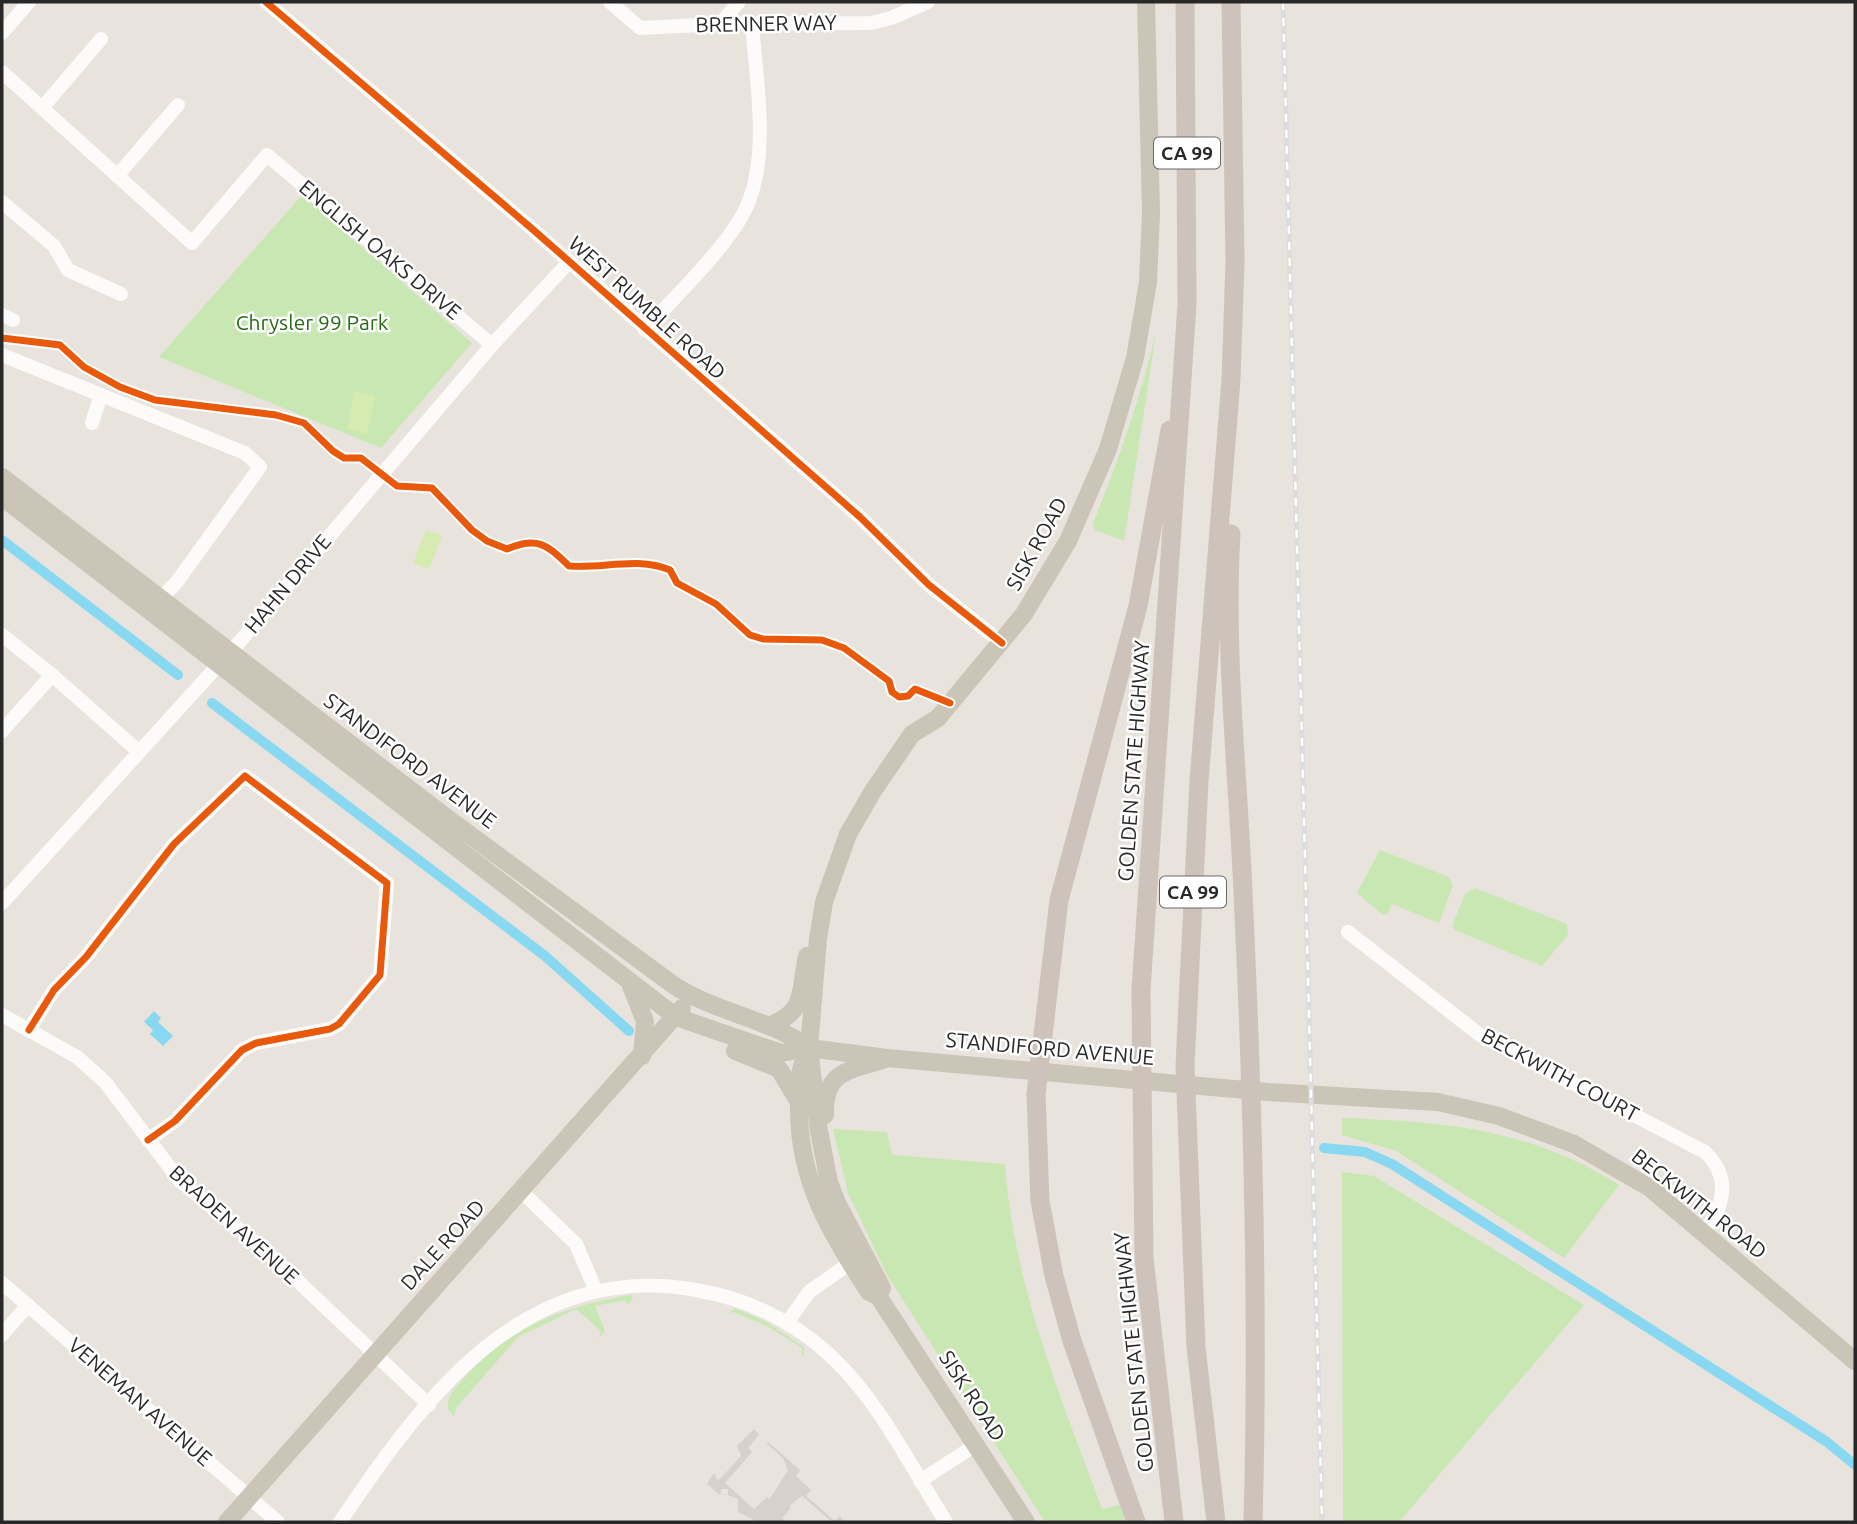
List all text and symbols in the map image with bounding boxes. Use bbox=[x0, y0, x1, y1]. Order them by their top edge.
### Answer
street label: BRENNER WAY bbox=[695, 10, 837, 36]
road number: CA 99 bbox=[1154, 138, 1220, 168]
street label: ENGLISH OAKS DRIVE bbox=[295, 174, 466, 324]
street label: WEST RUMBLE ROAD bbox=[564, 231, 731, 384]
park label: Chrysler 99 Park bbox=[236, 310, 389, 334]
street label: SISK ROAD bbox=[1001, 493, 1071, 594]
street label: HAHN DRIVE bbox=[239, 529, 335, 637]
street label: GOLDEN STATE HIGHWAY bbox=[1113, 640, 1153, 882]
street label: STANDIFORD AVENUE bbox=[320, 688, 501, 833]
road number: CA 99 bbox=[1160, 876, 1226, 908]
street label: BECKWITH COURT bbox=[1478, 1023, 1643, 1126]
street label: STANDIFORD AVENUE bbox=[945, 1027, 1155, 1069]
street label: BECKWITH ROAD bbox=[1628, 1143, 1772, 1263]
street label: BRADEN AVENUE bbox=[165, 1160, 304, 1289]
street label: DALE ROAD bbox=[395, 1194, 489, 1294]
street label: GOLDEN STATE HIGHWAY bbox=[1108, 1231, 1158, 1474]
street label: VENEMAN AVENUE bbox=[64, 1332, 217, 1470]
street label: SISK ROAD bbox=[935, 1346, 1011, 1445]

